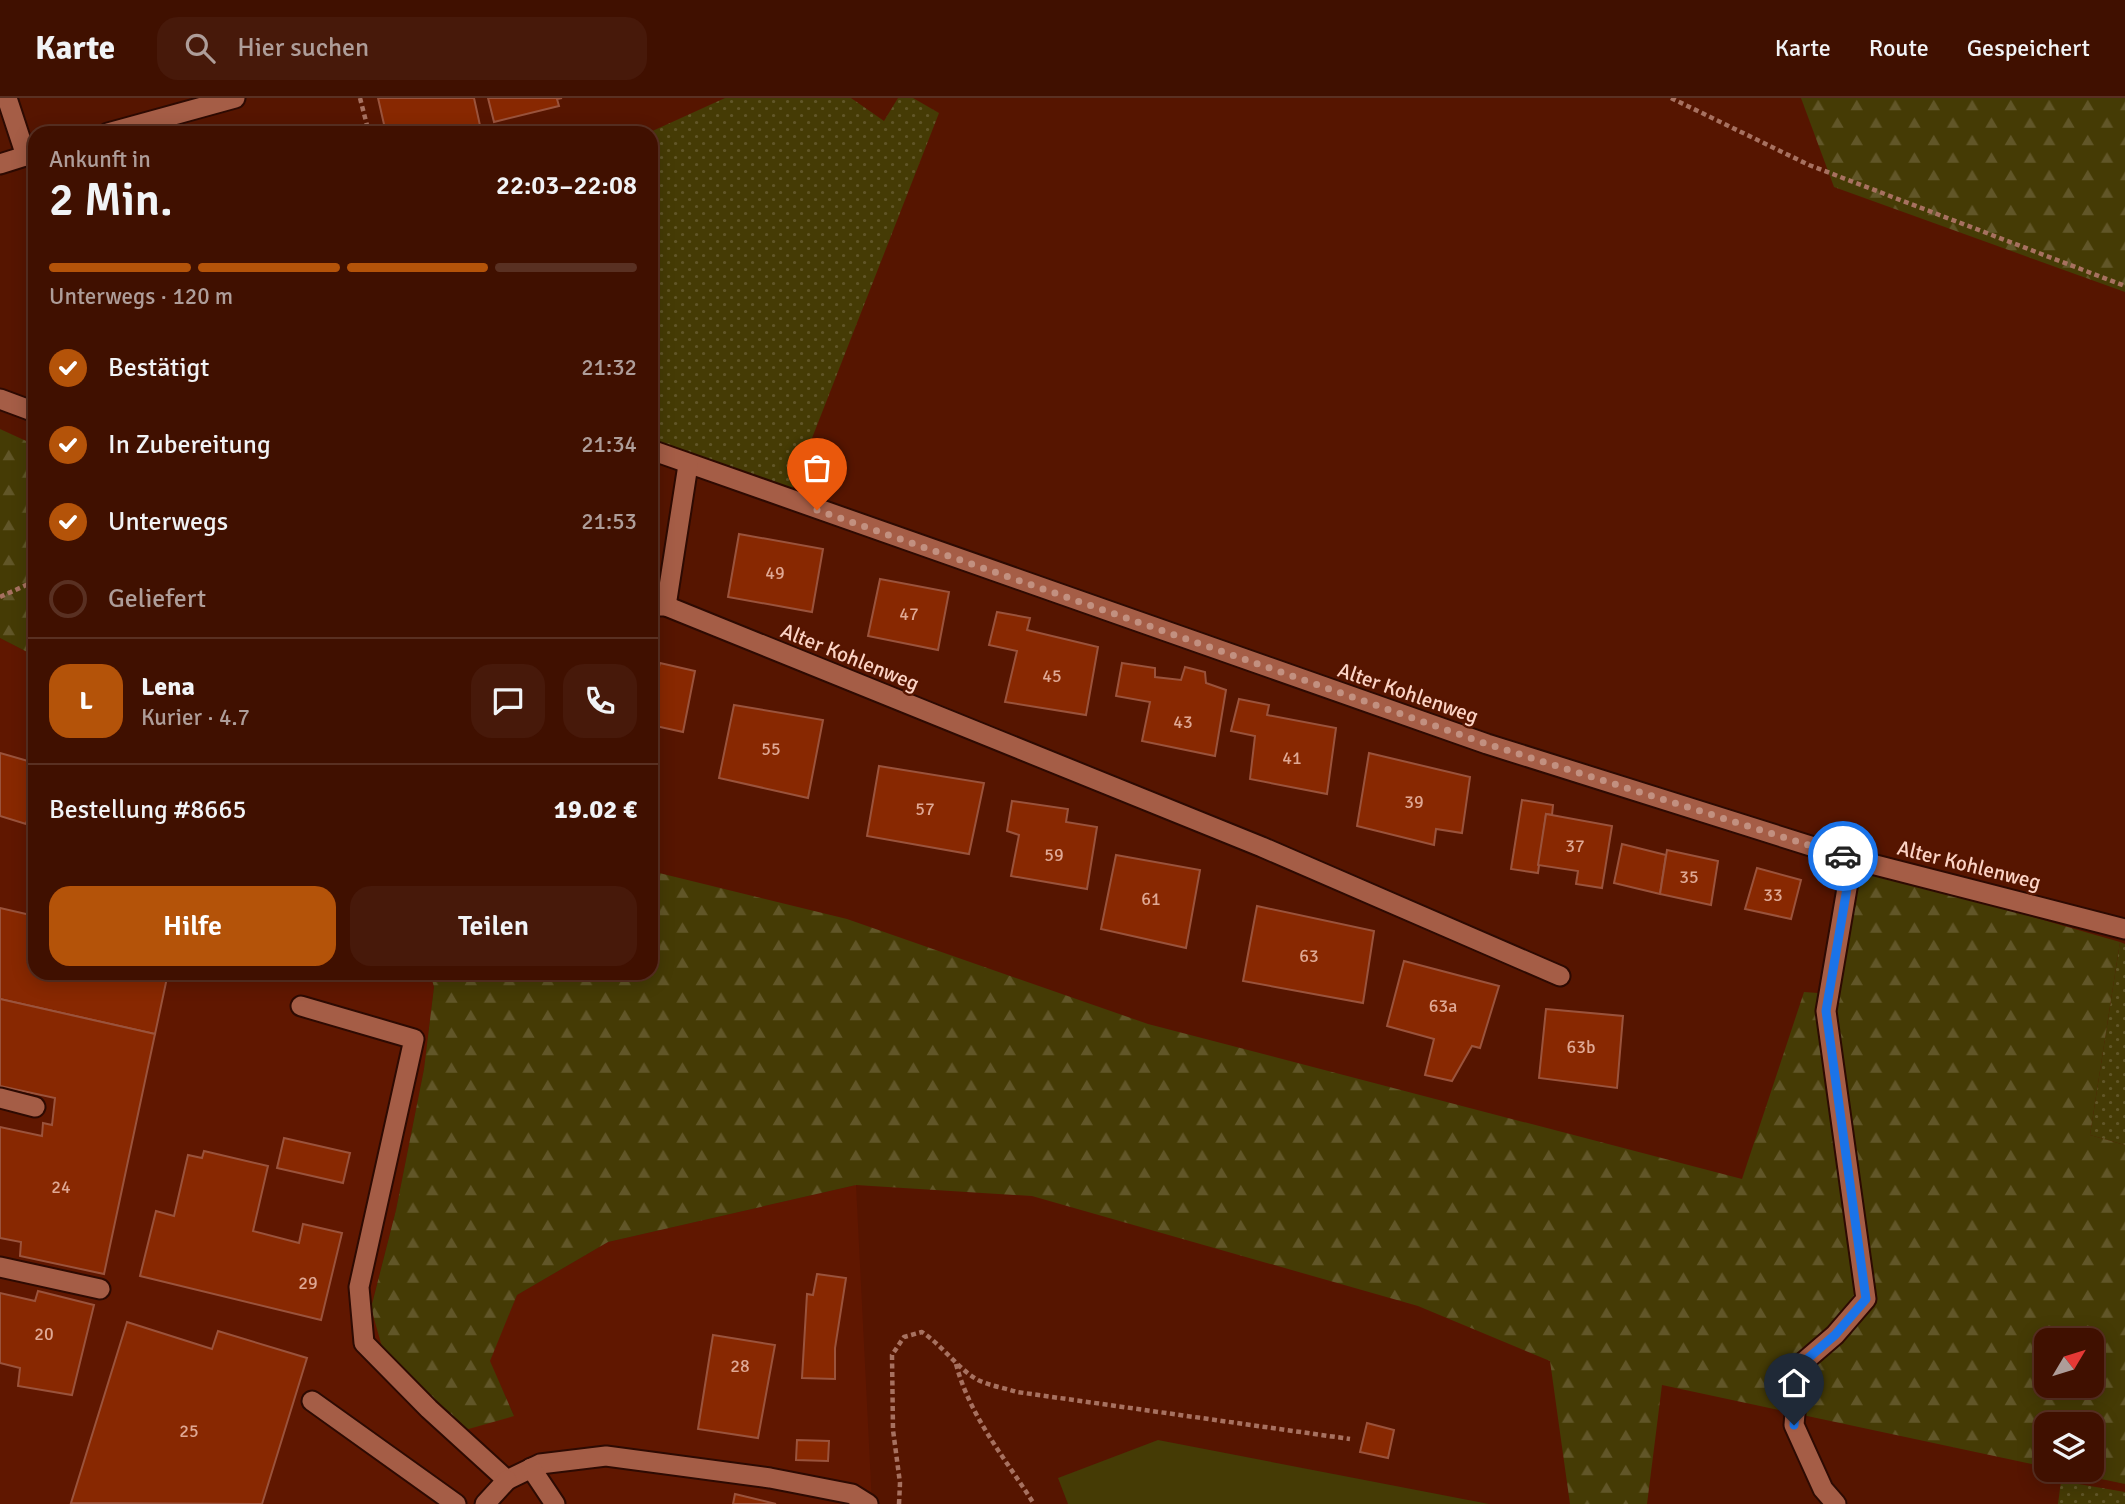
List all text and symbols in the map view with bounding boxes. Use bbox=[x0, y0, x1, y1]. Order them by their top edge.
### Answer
search box bbox=[157, 17, 647, 80]
text: Karte bbox=[35, 28, 115, 69]
icon: search bbox=[181, 29, 219, 67]
text: Hier suchen bbox=[237, 32, 369, 64]
text: Karte bbox=[1775, 33, 1831, 63]
text: Route bbox=[1869, 33, 1929, 63]
text: Gespeichert bbox=[1967, 33, 2090, 63]
text: Ankunft in bbox=[49, 145, 151, 174]
text: 22:03–22:08 bbox=[496, 170, 637, 202]
text: 2 Min. bbox=[49, 172, 173, 228]
text: Unterwegs · 120 m bbox=[49, 282, 233, 311]
icon: check bbox=[49, 349, 87, 387]
text: Bestätigt bbox=[108, 352, 209, 384]
text: 21:32 bbox=[581, 353, 637, 382]
icon: check bbox=[49, 426, 87, 464]
text: In Zubereitung bbox=[108, 429, 271, 461]
text: 21:34 bbox=[581, 430, 637, 459]
pin bbox=[787, 438, 847, 510]
icon: bag bbox=[798, 449, 836, 487]
icon: check bbox=[49, 503, 87, 541]
text: Unterwegs bbox=[108, 506, 228, 538]
text: 21:53 bbox=[581, 507, 637, 536]
house number: 49 bbox=[765, 562, 785, 584]
text: Geliefert bbox=[108, 583, 206, 615]
house number: 47 bbox=[899, 603, 919, 625]
street label: Alter Kohlenweg bbox=[777, 617, 923, 697]
street label: Alter Kohlenweg bbox=[1334, 657, 1482, 729]
button: chat bbox=[471, 664, 545, 738]
button: phone bbox=[563, 664, 637, 738]
house number: 45 bbox=[1042, 665, 1062, 687]
text: Lena bbox=[141, 671, 195, 703]
text: L bbox=[79, 685, 93, 717]
text: Kurier · 4.7 bbox=[141, 703, 250, 732]
house number: 43 bbox=[1173, 711, 1193, 733]
house number: 55 bbox=[761, 738, 781, 760]
house number: 41 bbox=[1282, 747, 1302, 769]
house number: 39 bbox=[1404, 791, 1424, 813]
text: Bestellung #8665 bbox=[49, 794, 246, 826]
text: 19.02 € bbox=[554, 794, 637, 826]
house number: 57 bbox=[915, 798, 935, 820]
courier bbox=[1808, 821, 1878, 891]
house number: 37 bbox=[1565, 835, 1585, 857]
street label: Alter Kohlenweg bbox=[1895, 835, 2043, 895]
icon: car bbox=[1824, 837, 1862, 875]
house number: 59 bbox=[1044, 844, 1064, 866]
house number: 35 bbox=[1679, 866, 1699, 888]
house number: 33 bbox=[1763, 884, 1783, 906]
button: Hilfe bbox=[49, 886, 336, 966]
button: Teilen bbox=[350, 886, 637, 966]
house number: 61 bbox=[1141, 888, 1161, 910]
house number: 63 bbox=[1299, 945, 1319, 967]
house number: 63a bbox=[1429, 995, 1457, 1017]
house number: 63b bbox=[1567, 1036, 1595, 1058]
house number: 24 bbox=[51, 1176, 71, 1198]
house number: 29 bbox=[298, 1272, 318, 1294]
house number: 20 bbox=[34, 1323, 54, 1345]
north arrow bbox=[2034, 1328, 2104, 1398]
map controls bbox=[2034, 1328, 2104, 1482]
pin bbox=[1764, 1353, 1824, 1425]
house number: 28 bbox=[730, 1355, 750, 1377]
icon: home bbox=[1775, 1364, 1813, 1402]
button: layers bbox=[2034, 1412, 2104, 1482]
house number: 25 bbox=[179, 1420, 199, 1442]

